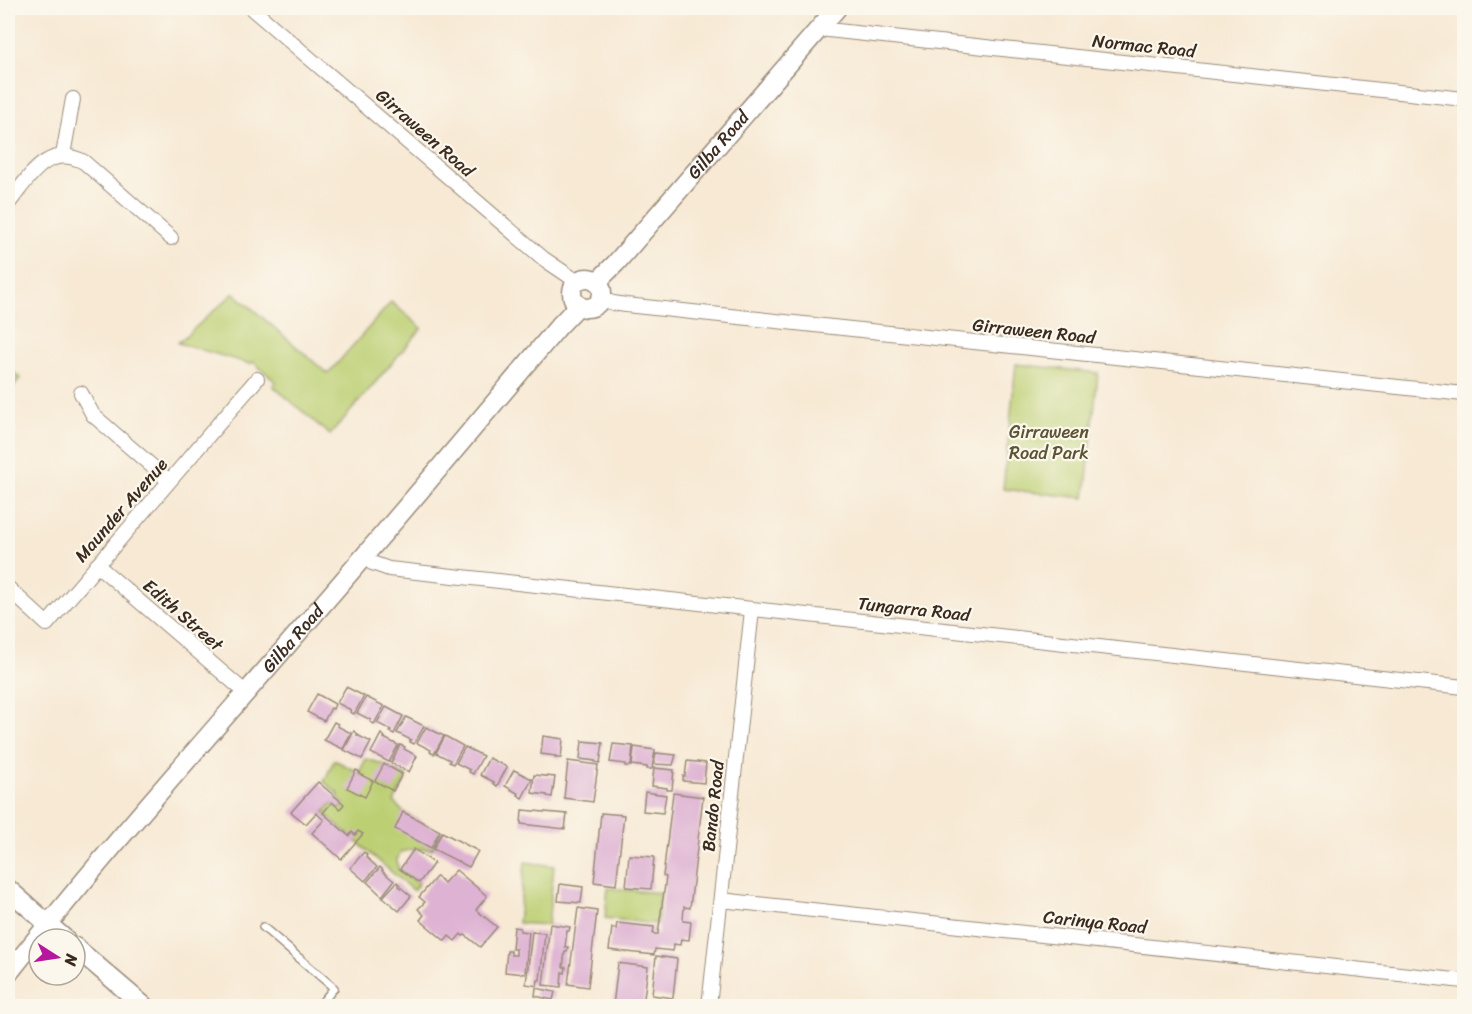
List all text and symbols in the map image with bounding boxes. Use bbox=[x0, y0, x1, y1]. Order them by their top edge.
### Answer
street label: Normac Road bbox=[1091, 25, 1199, 67]
street label: Girraween Road bbox=[368, 80, 483, 187]
street label: Gilba Road bbox=[679, 102, 759, 187]
street label: Girraween Road bbox=[971, 309, 1098, 354]
park label: Girraween Road Park bbox=[1009, 416, 1089, 469]
street label: Maunder Avenue bbox=[66, 450, 176, 570]
street label: Edith Street bbox=[135, 571, 231, 660]
street label: Tungarra Road bbox=[856, 587, 973, 631]
street label: Gilba Road bbox=[254, 596, 333, 681]
street label: Bando Road bbox=[692, 757, 734, 853]
street label: Carinya Road bbox=[1042, 901, 1150, 943]
north arrow bbox=[27, 927, 87, 987]
text: N bbox=[56, 951, 87, 969]

